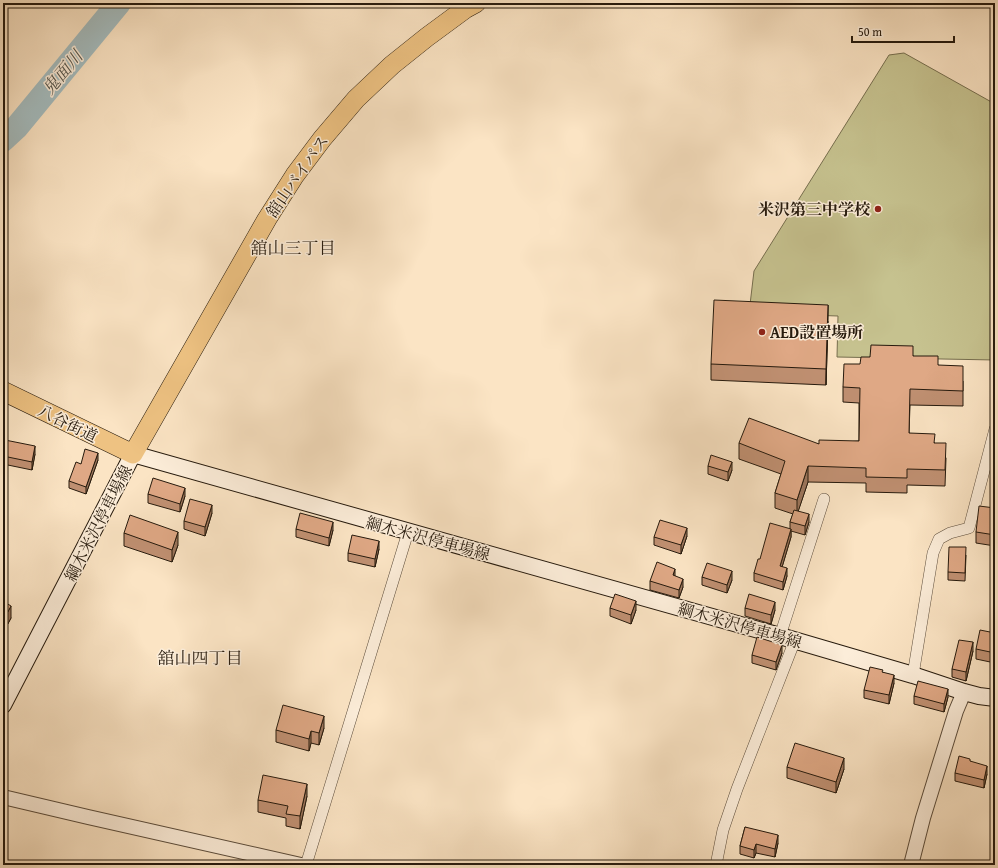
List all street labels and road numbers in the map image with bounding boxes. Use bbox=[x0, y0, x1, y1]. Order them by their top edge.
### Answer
street label: 舘山バイパス bbox=[260, 130, 334, 222]
street label: 八谷街道 bbox=[34, 398, 102, 448]
street label: 綱木米沢停車場線 bbox=[58, 461, 138, 585]
street label: 綱木米沢停車場線 bbox=[363, 510, 493, 566]
street label: 綱木米沢停車場線 bbox=[675, 596, 805, 654]

